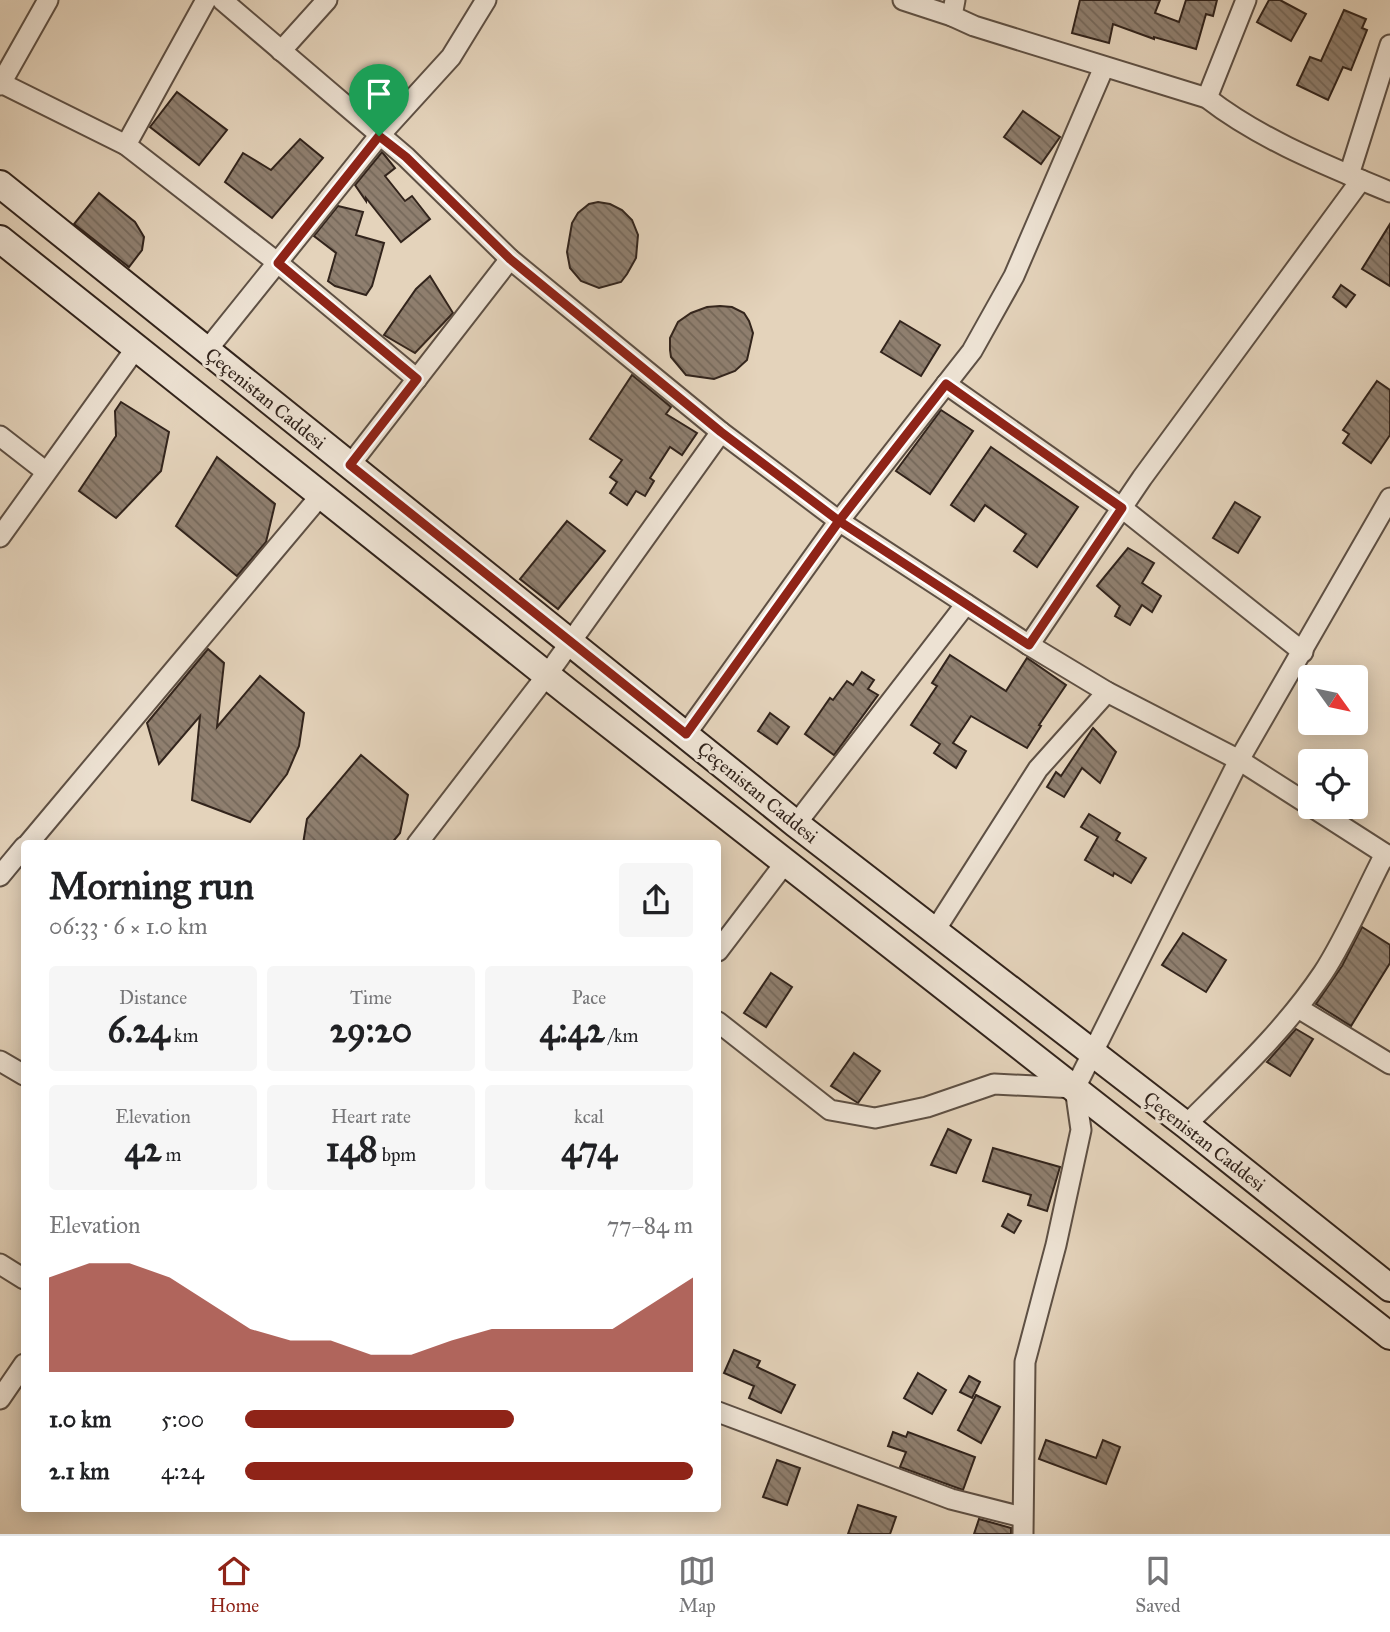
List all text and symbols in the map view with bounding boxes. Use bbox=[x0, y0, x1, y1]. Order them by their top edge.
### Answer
pin bbox=[349, 64, 409, 136]
icon: arrive bbox=[360, 75, 398, 113]
street label: Çeçenistan Caddesi bbox=[201, 343, 331, 454]
north arrow bbox=[1298, 665, 1368, 735]
map controls bbox=[1298, 665, 1368, 819]
street label: Çeçenistan Caddesi bbox=[693, 737, 823, 848]
button: locate bbox=[1298, 749, 1368, 819]
text: Morning run bbox=[49, 863, 254, 909]
button: share bbox=[619, 863, 693, 937]
text: 06:33 · 6 × 1.0 km bbox=[49, 912, 208, 940]
text: Distance bbox=[119, 986, 187, 1009]
text: Time bbox=[350, 986, 392, 1009]
text: Pace bbox=[572, 986, 606, 1009]
text: 6.24 bbox=[108, 1009, 170, 1052]
text: 29:20 bbox=[330, 1009, 412, 1052]
text: 4:42 bbox=[539, 1009, 605, 1052]
text: km bbox=[170, 1024, 198, 1047]
text: /km bbox=[605, 1024, 639, 1047]
street label: Çeçenistan Caddesi bbox=[1139, 1087, 1270, 1196]
text: Elevation bbox=[115, 1105, 191, 1128]
text: Heart rate bbox=[331, 1105, 411, 1128]
text: kcal bbox=[574, 1105, 604, 1128]
text: 42 bbox=[125, 1128, 161, 1171]
text: 148 bbox=[326, 1128, 378, 1171]
text: 474 bbox=[561, 1128, 617, 1171]
text: m bbox=[161, 1143, 181, 1166]
text: bpm bbox=[378, 1143, 416, 1166]
text: Elevation bbox=[49, 1211, 140, 1239]
text: 77–84 m bbox=[607, 1211, 693, 1239]
text: 1.0 km bbox=[49, 1405, 111, 1433]
text: 5:00 bbox=[161, 1405, 204, 1433]
text: 2.1 km bbox=[49, 1457, 110, 1485]
text: 4:24 bbox=[161, 1457, 204, 1485]
tab: Home bbox=[210, 1552, 259, 1617]
tab: Map bbox=[678, 1552, 716, 1617]
tab: Saved bbox=[1135, 1552, 1180, 1617]

